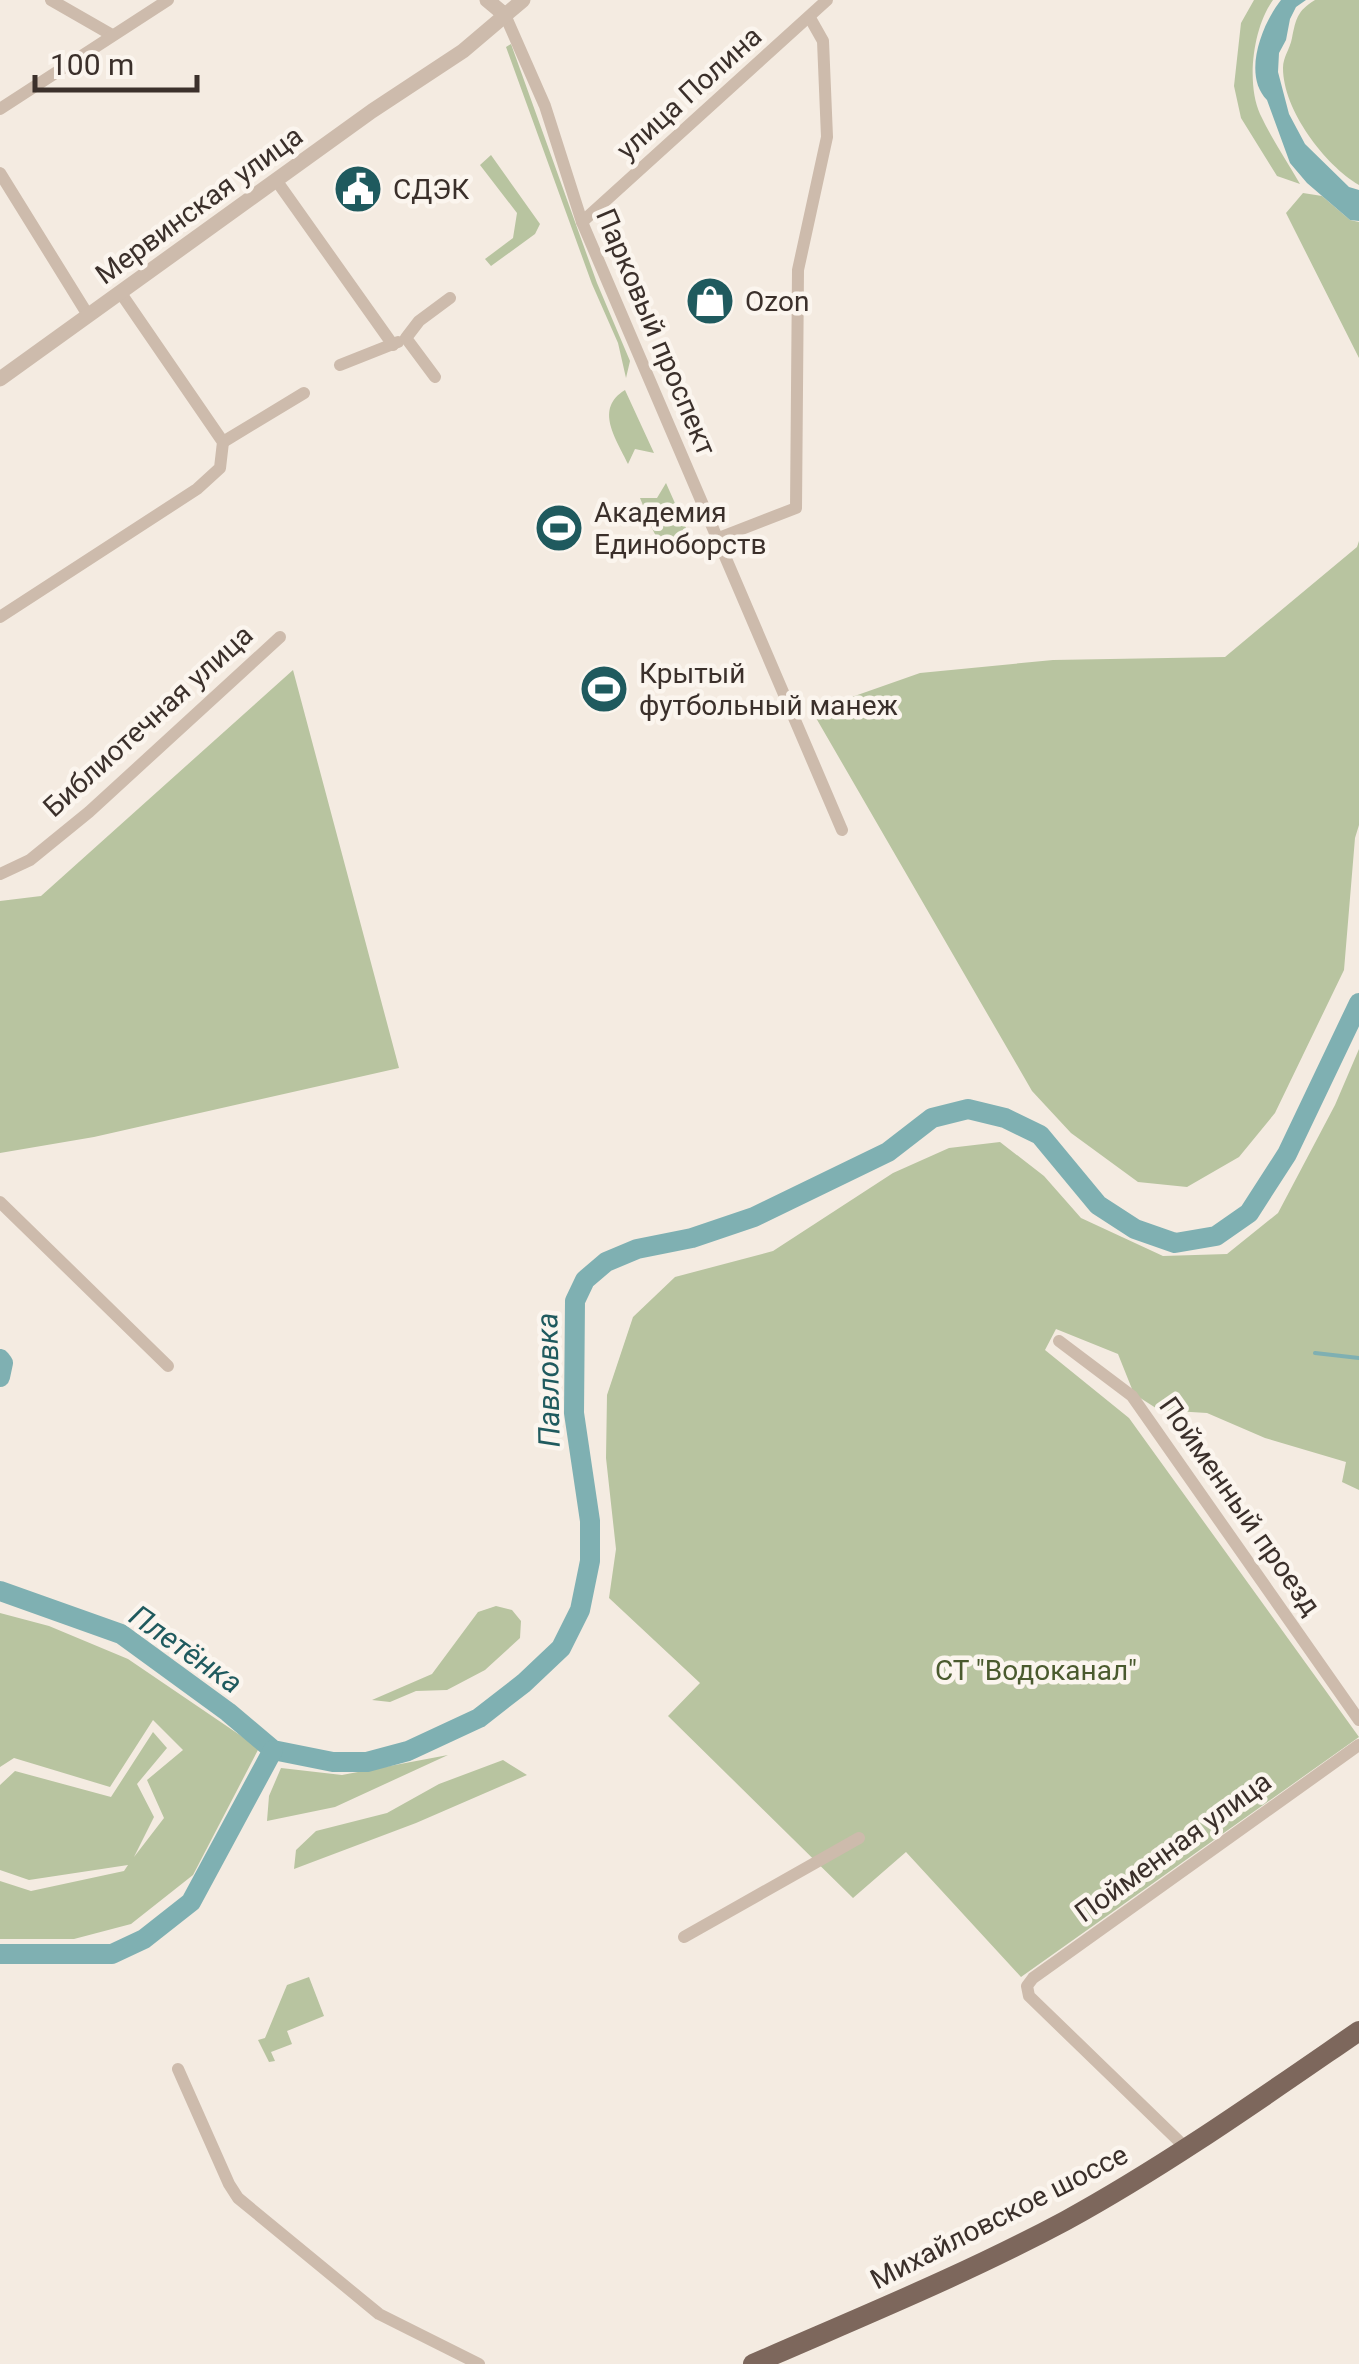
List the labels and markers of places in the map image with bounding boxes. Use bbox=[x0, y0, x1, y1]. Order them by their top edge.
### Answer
public building icon: СДЭК bbox=[332, 163, 384, 215]
place label: СДЭК bbox=[393, 173, 469, 206]
shop icon: Ozon bbox=[684, 275, 736, 327]
place label: Ozon bbox=[745, 285, 809, 318]
place label: Академия Единоборств bbox=[594, 496, 766, 561]
sports icon: Академия Единоборств bbox=[533, 502, 585, 554]
place label: Крытый футбольный манеж bbox=[639, 657, 898, 722]
sports icon: Крытый футбольный манеж bbox=[578, 663, 630, 715]

